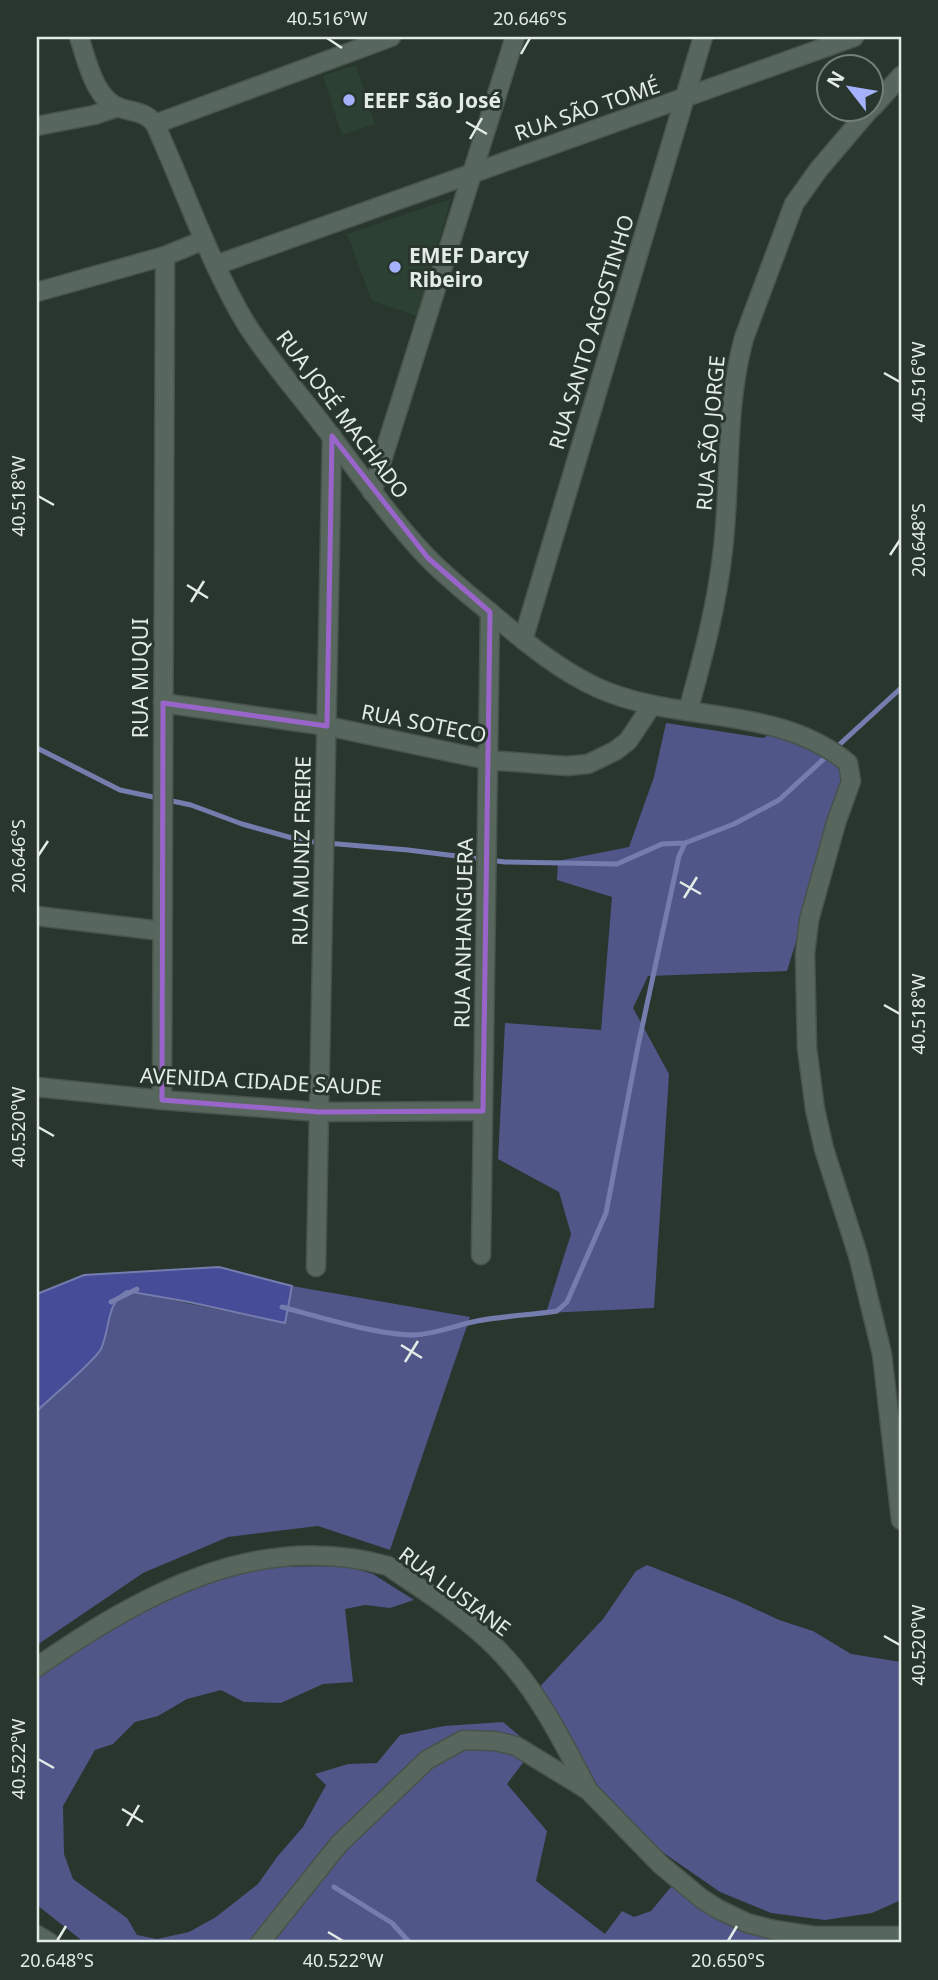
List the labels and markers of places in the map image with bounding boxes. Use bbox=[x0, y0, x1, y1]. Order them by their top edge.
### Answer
place label: EEEF São José bbox=[363, 86, 501, 114]
marker: EEEF São José bbox=[341, 92, 357, 108]
place label: EMEF Darcy Ribeiro bbox=[409, 241, 529, 293]
marker: EMEF Darcy Ribeiro bbox=[387, 259, 403, 275]

